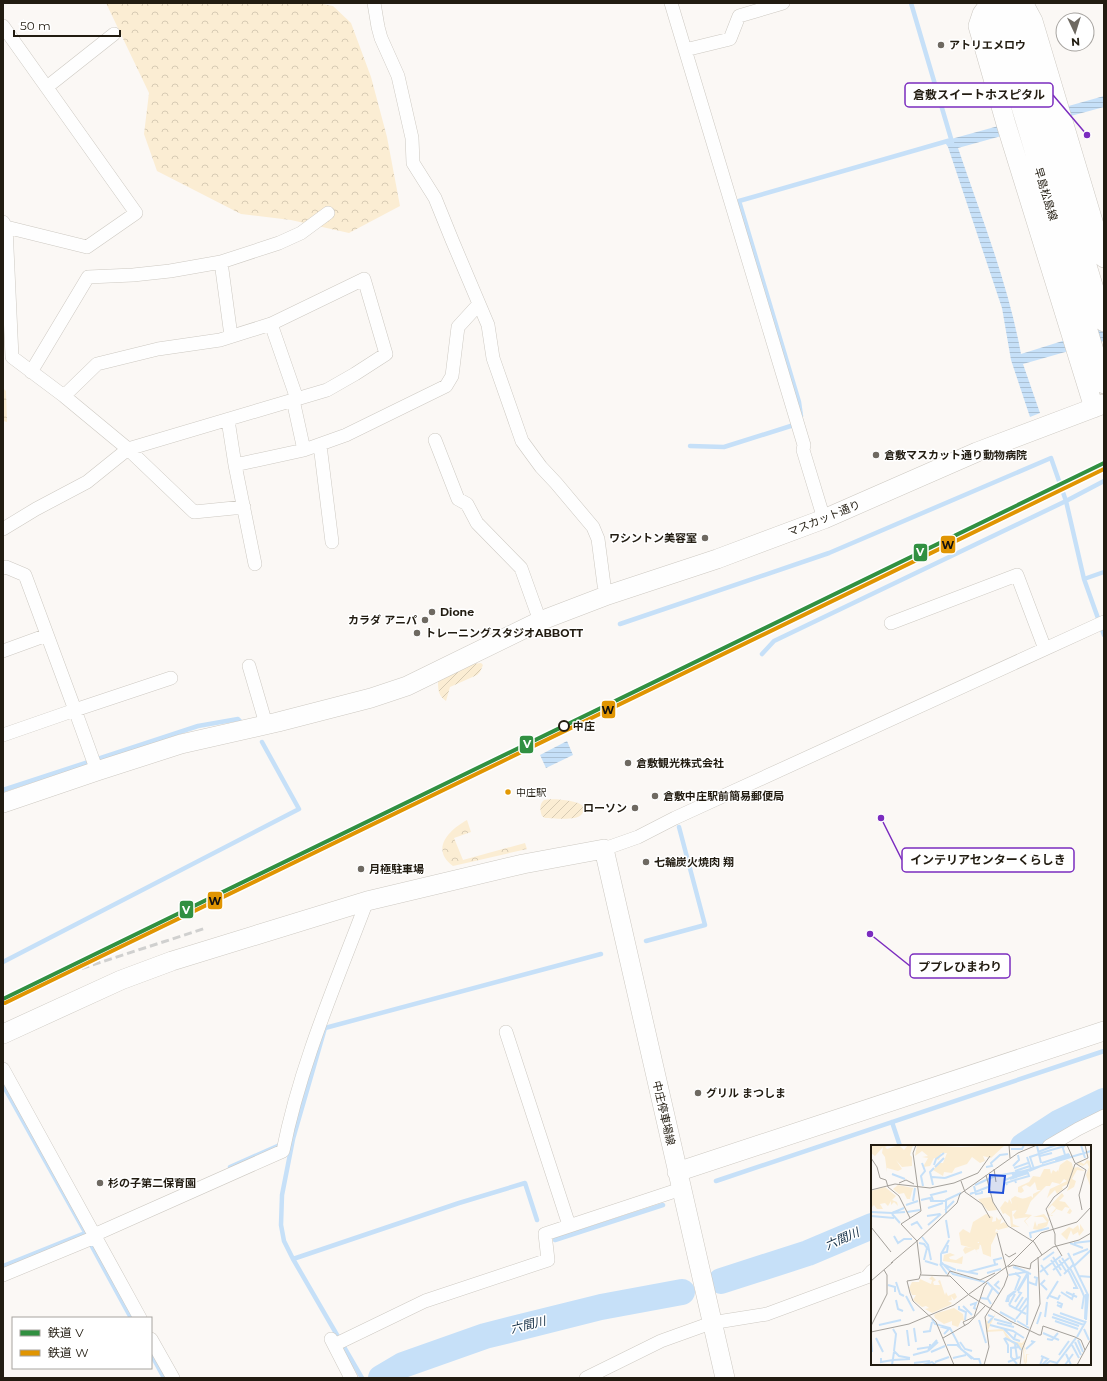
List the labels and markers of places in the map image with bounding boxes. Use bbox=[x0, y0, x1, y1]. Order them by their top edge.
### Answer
place label: アトリエメロウ bbox=[949, 38, 1026, 52]
marker: アトリエメロウ bbox=[936, 40, 946, 50]
callout: 倉敷スイートホスピタル bbox=[905, 83, 1053, 107]
place label: 倉敷マスカット通り動物病院 bbox=[884, 448, 1027, 462]
marker: 倉敷マスカット通り動物病院 bbox=[871, 450, 881, 460]
place label: ワシントン美容室 bbox=[609, 531, 697, 545]
marker: ワシントン美容室 bbox=[700, 533, 710, 543]
place label: Dione bbox=[440, 605, 474, 619]
marker: Dione bbox=[427, 607, 437, 617]
place label: カラダ アニパ bbox=[348, 613, 417, 627]
marker: カラダ アニパ bbox=[420, 615, 430, 625]
place label: トレーニングスタジオABBOTT bbox=[425, 626, 583, 640]
marker: トレーニングスタジオABBOTT bbox=[412, 628, 422, 638]
place label: 中庄 bbox=[573, 719, 595, 733]
marker: 中庄 bbox=[558, 720, 570, 732]
place label: 倉敷観光株式会社 bbox=[636, 756, 724, 770]
marker: 倉敷観光株式会社 bbox=[623, 758, 633, 768]
place label: 中庄駅 bbox=[516, 786, 547, 799]
marker: 中庄駅 bbox=[503, 787, 513, 797]
place label: 倉敷中庄駅前簡易郵便局 bbox=[663, 789, 784, 803]
marker: 倉敷中庄駅前簡易郵便局 bbox=[650, 791, 660, 801]
place label: ローソン bbox=[583, 801, 627, 815]
marker: ローソン bbox=[630, 803, 640, 813]
callout: インテリアセンターくらしき bbox=[902, 848, 1074, 872]
place label: 七輪炭火焼肉 翔 bbox=[654, 855, 734, 869]
marker: 七輪炭火焼肉 翔 bbox=[641, 857, 651, 867]
place label: 月極駐車場 bbox=[369, 862, 424, 876]
marker: 月極駐車場 bbox=[356, 864, 366, 874]
callout: ププレひまわり bbox=[910, 954, 1010, 978]
place label: グリル まつしま bbox=[706, 1086, 786, 1100]
marker: グリル まつしま bbox=[693, 1088, 703, 1098]
place label: 杉の子第二保育園 bbox=[108, 1176, 196, 1190]
marker: 杉の子第二保育園 bbox=[95, 1178, 105, 1188]

